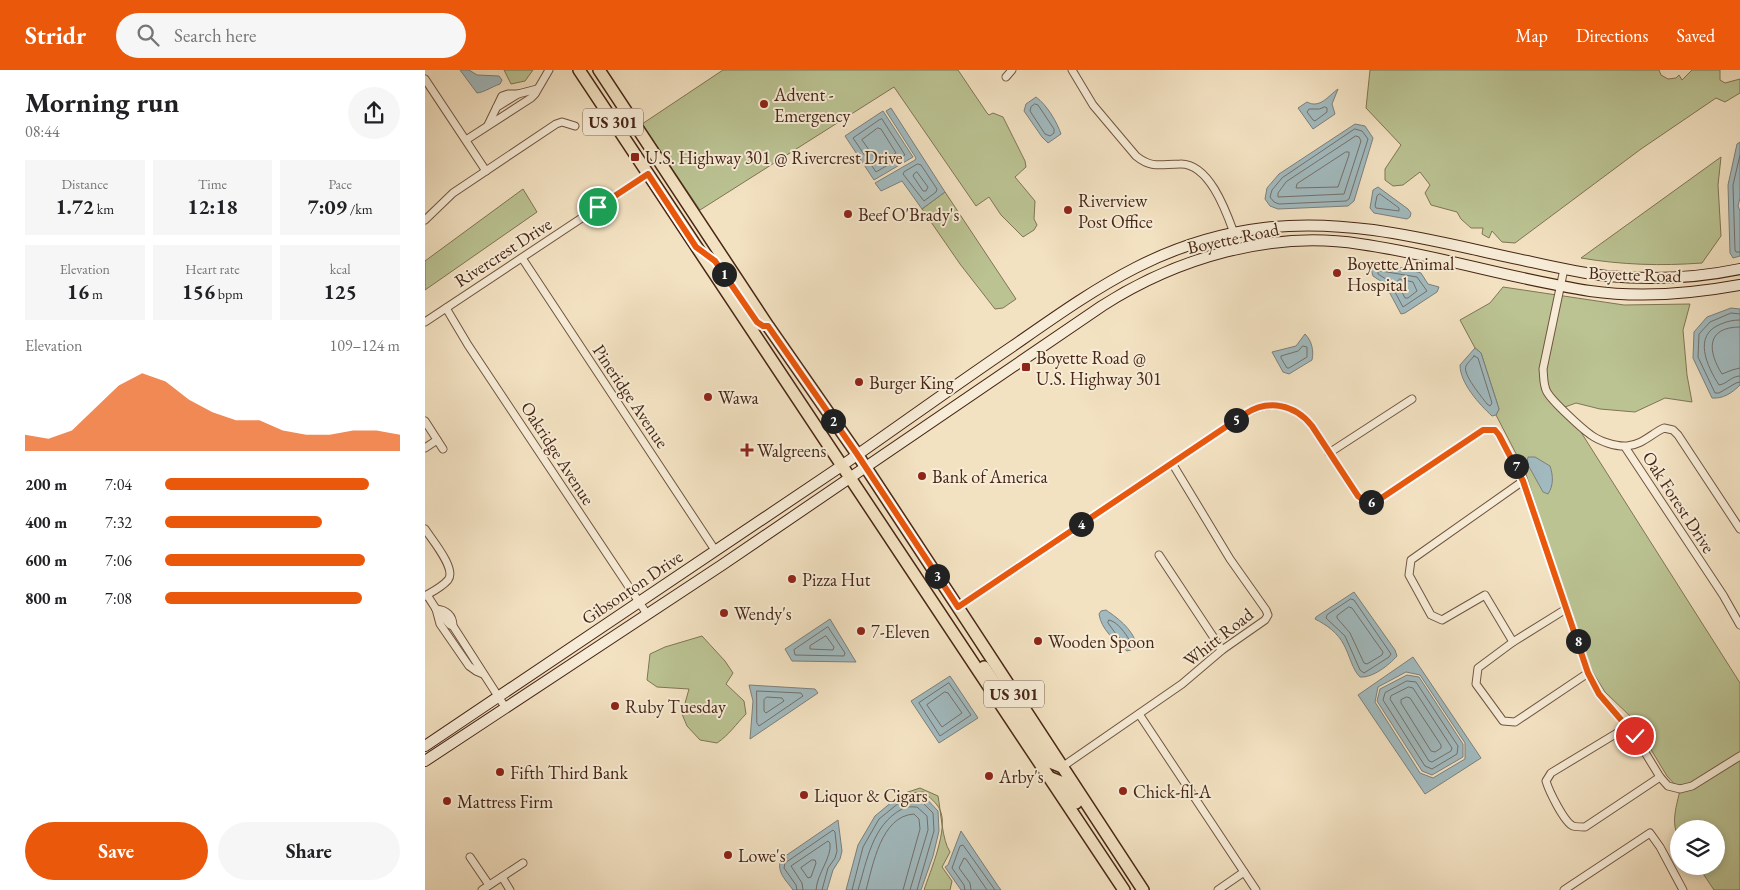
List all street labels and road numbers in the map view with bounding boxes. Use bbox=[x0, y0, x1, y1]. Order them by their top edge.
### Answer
road number: US 301 bbox=[583, 108, 643, 136]
street label: Rivercrest Drive bbox=[450, 212, 556, 292]
street label: Boyette Road bbox=[1185, 217, 1282, 259]
street label: Boyette Road bbox=[1588, 261, 1683, 287]
street label: Pineridge Avenue bbox=[588, 340, 674, 452]
street label: Oakridge Avenue bbox=[516, 397, 600, 509]
street label: Oak Forest Drive bbox=[1637, 447, 1721, 557]
street label: Gibsonton Drive bbox=[577, 545, 687, 629]
street label: Whitt Road bbox=[1178, 602, 1258, 672]
road number: US 301 bbox=[984, 680, 1044, 708]

